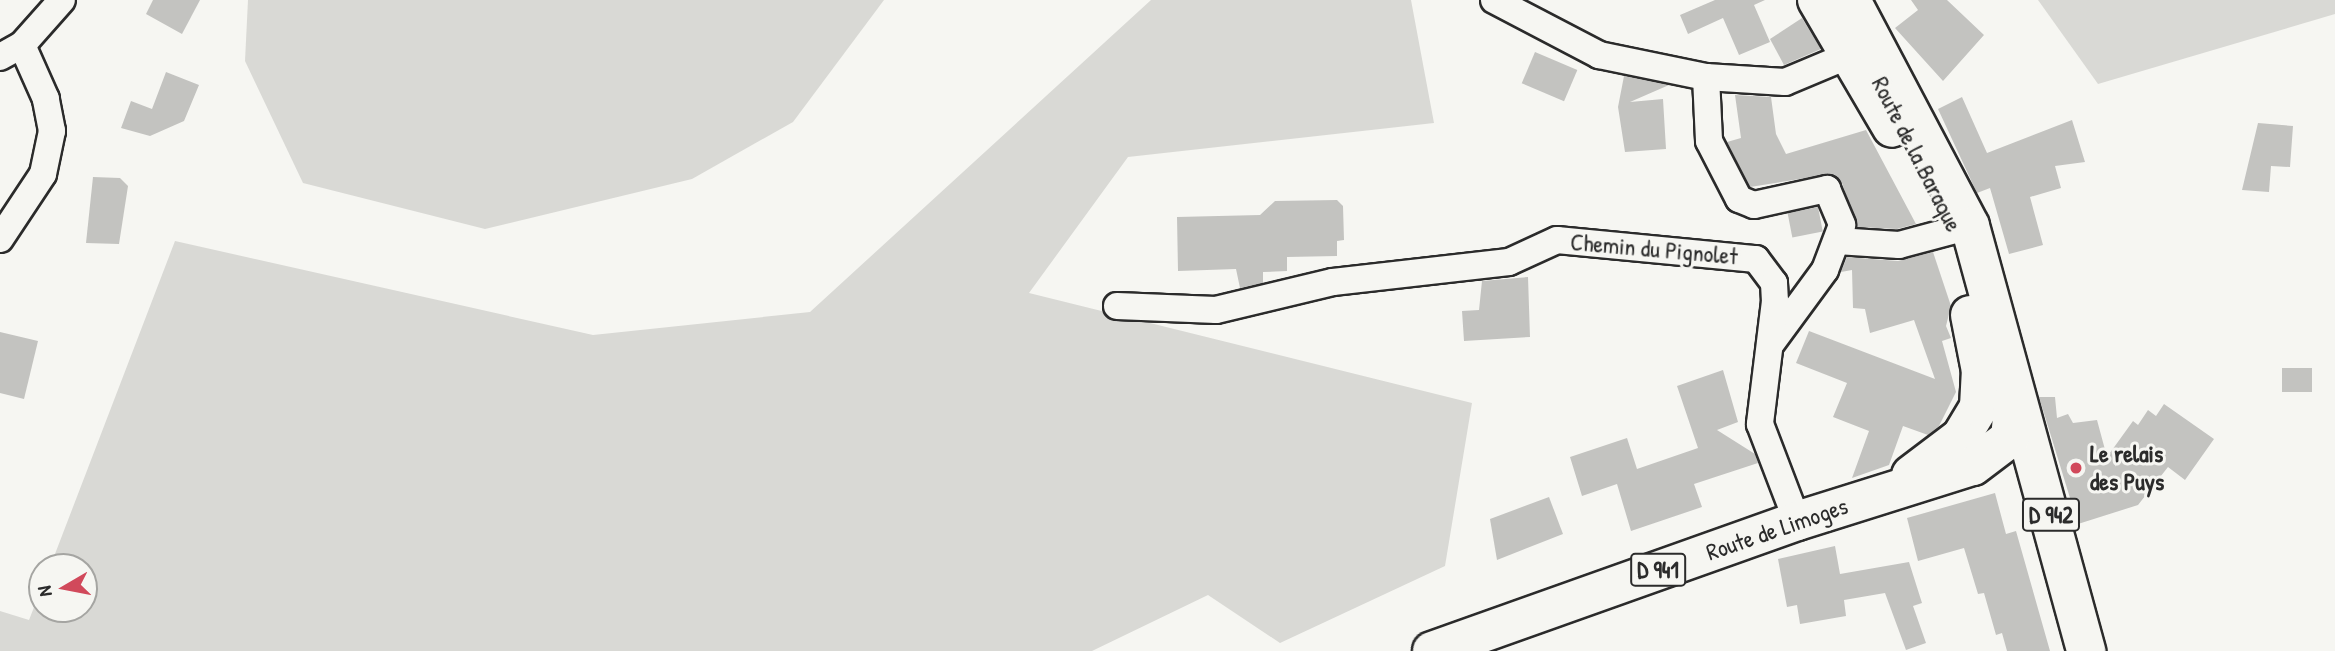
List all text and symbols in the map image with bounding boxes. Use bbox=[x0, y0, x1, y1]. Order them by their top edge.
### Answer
street label: Route de la Baraque bbox=[1866, 72, 1968, 236]
street label: Chemin du Pignolet bbox=[1569, 227, 1739, 271]
place label: Le relais des Puys bbox=[2090, 440, 2164, 496]
marker: Le relais des Puys bbox=[2068, 460, 2084, 476]
street label: Route de Limoges bbox=[1702, 491, 1852, 567]
road number: D 942 bbox=[2021, 495, 2081, 534]
road number: D 941 bbox=[1630, 550, 1686, 590]
north arrow bbox=[28, 553, 98, 623]
text: N bbox=[31, 584, 58, 599]

